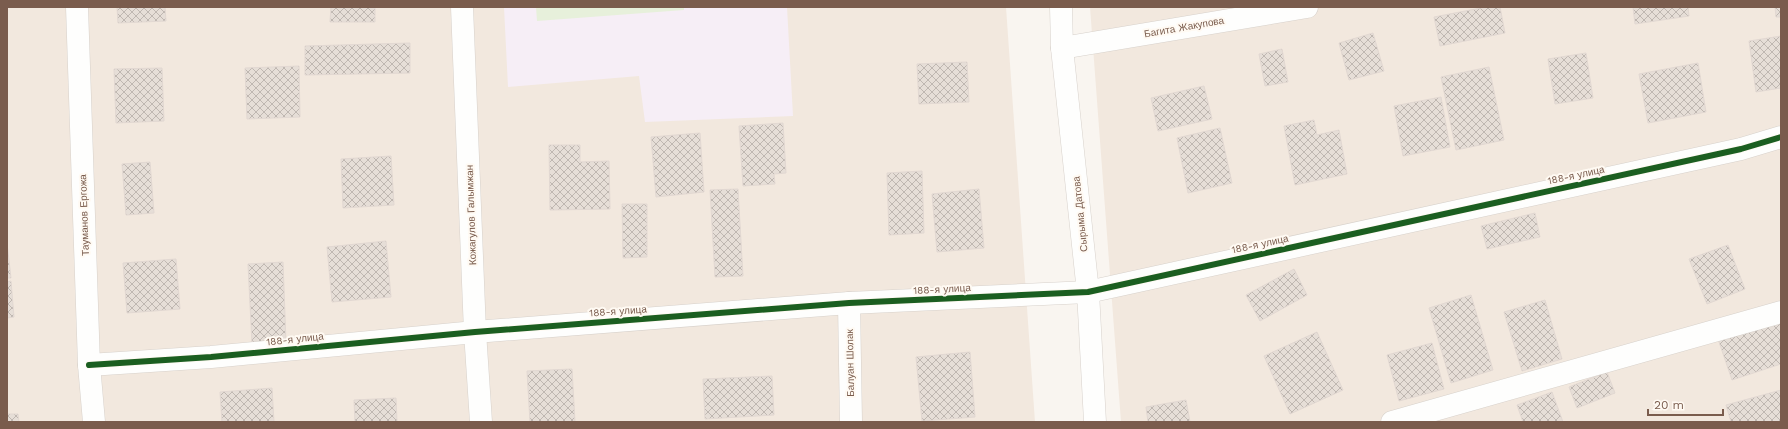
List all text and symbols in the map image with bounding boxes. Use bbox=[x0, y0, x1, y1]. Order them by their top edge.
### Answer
street label: Багита Жакупова bbox=[1143, 14, 1225, 39]
street label: 188-я улица bbox=[1547, 164, 1606, 186]
street label: Кожагулов Галымжан bbox=[464, 165, 478, 265]
street label: Тауманов Ергожа bbox=[77, 174, 91, 256]
street label: Сырыма Датова bbox=[1071, 175, 1089, 252]
street label: 188-я улица bbox=[1231, 233, 1290, 255]
street label: 188-я улица bbox=[913, 282, 972, 296]
street label: 188-я улица bbox=[589, 303, 648, 318]
street label: Балуан Шолак bbox=[844, 328, 856, 397]
street label: 188-я улица bbox=[266, 330, 325, 347]
scale bar bbox=[1648, 391, 1723, 417]
text: 20 m bbox=[1654, 398, 1684, 412]

